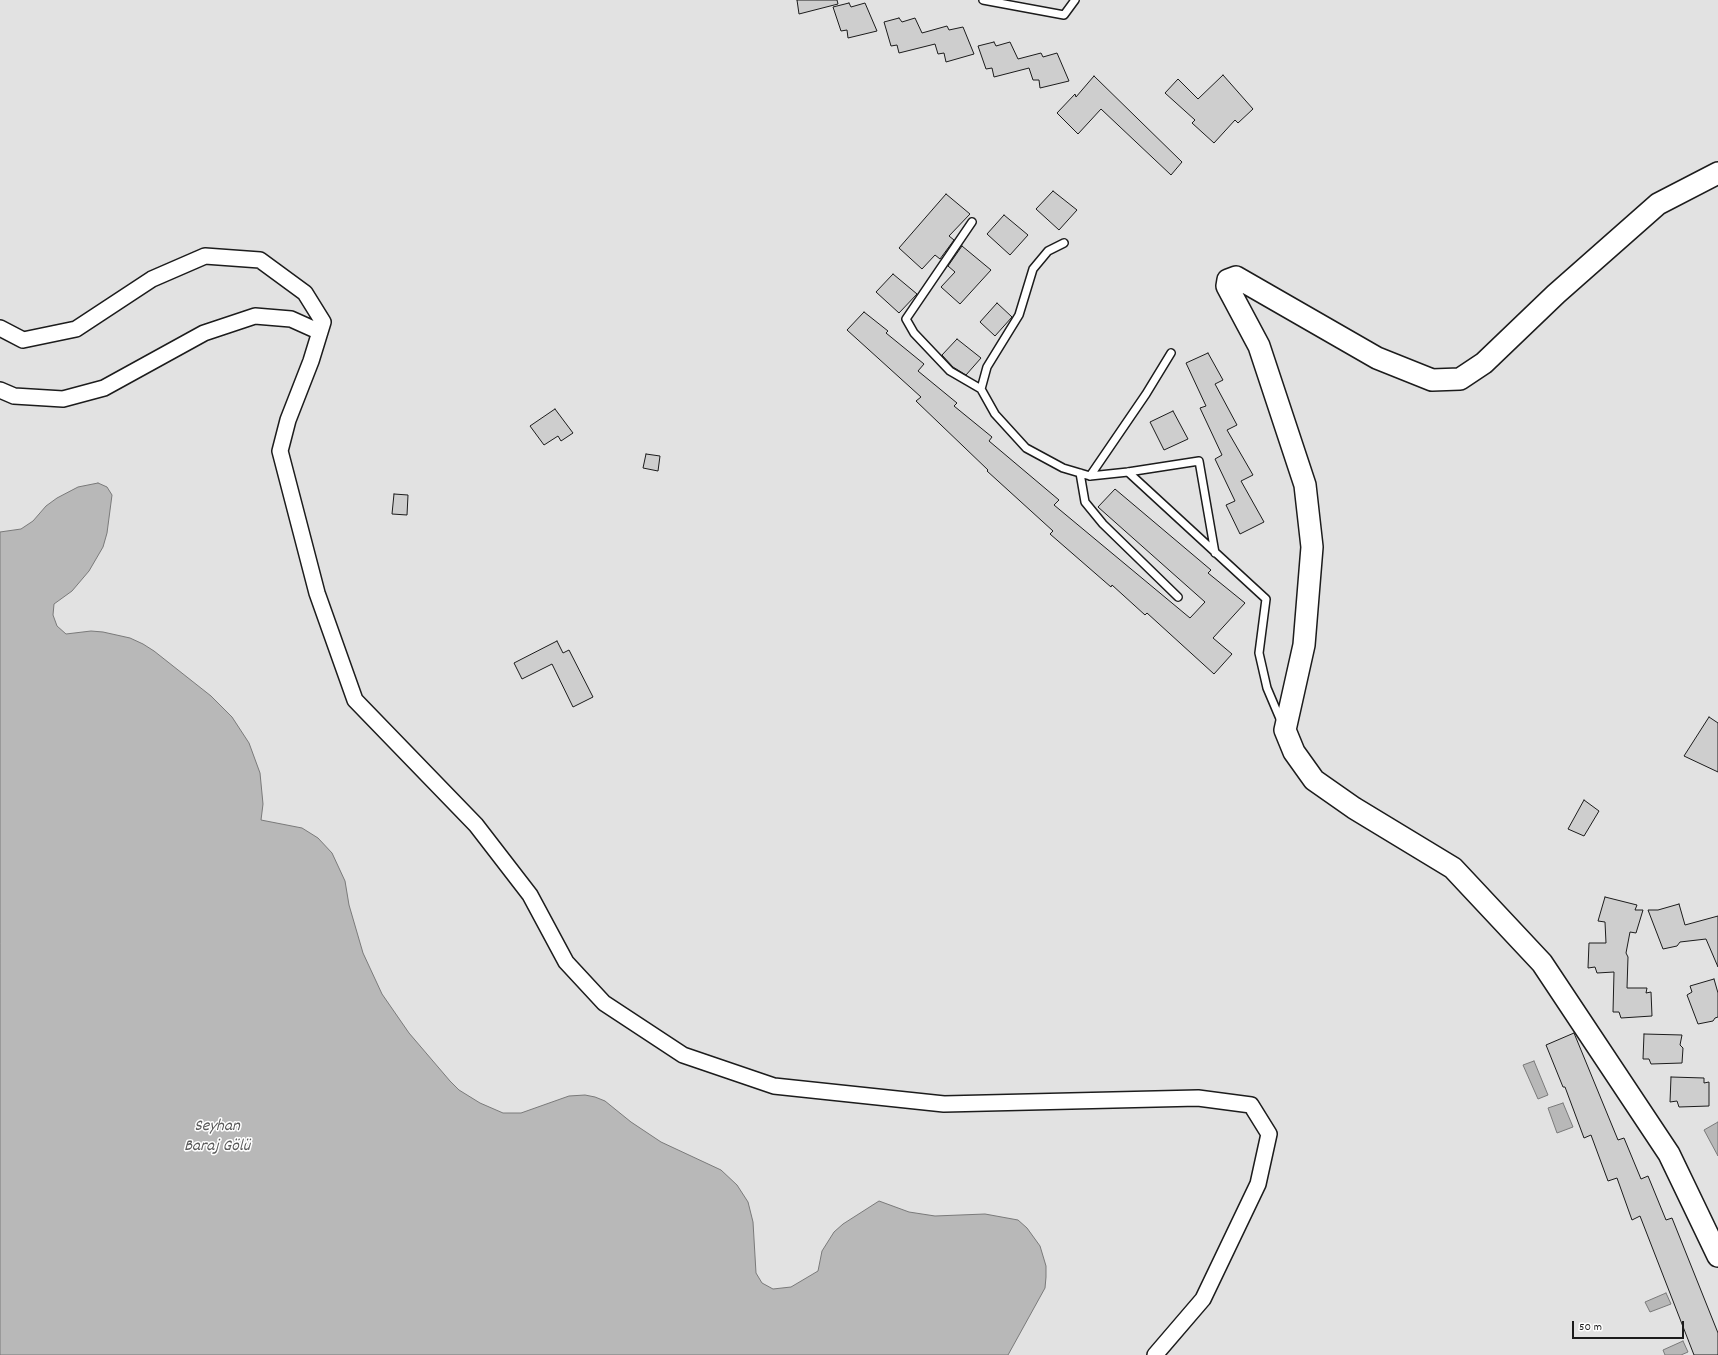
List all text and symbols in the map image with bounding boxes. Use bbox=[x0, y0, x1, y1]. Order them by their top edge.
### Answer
water label: Seyhan Baraj Gölü bbox=[184, 1118, 250, 1158]
scale bar bbox=[1574, 1313, 1686, 1339]
text: 50 m bbox=[1579, 1319, 1602, 1336]

